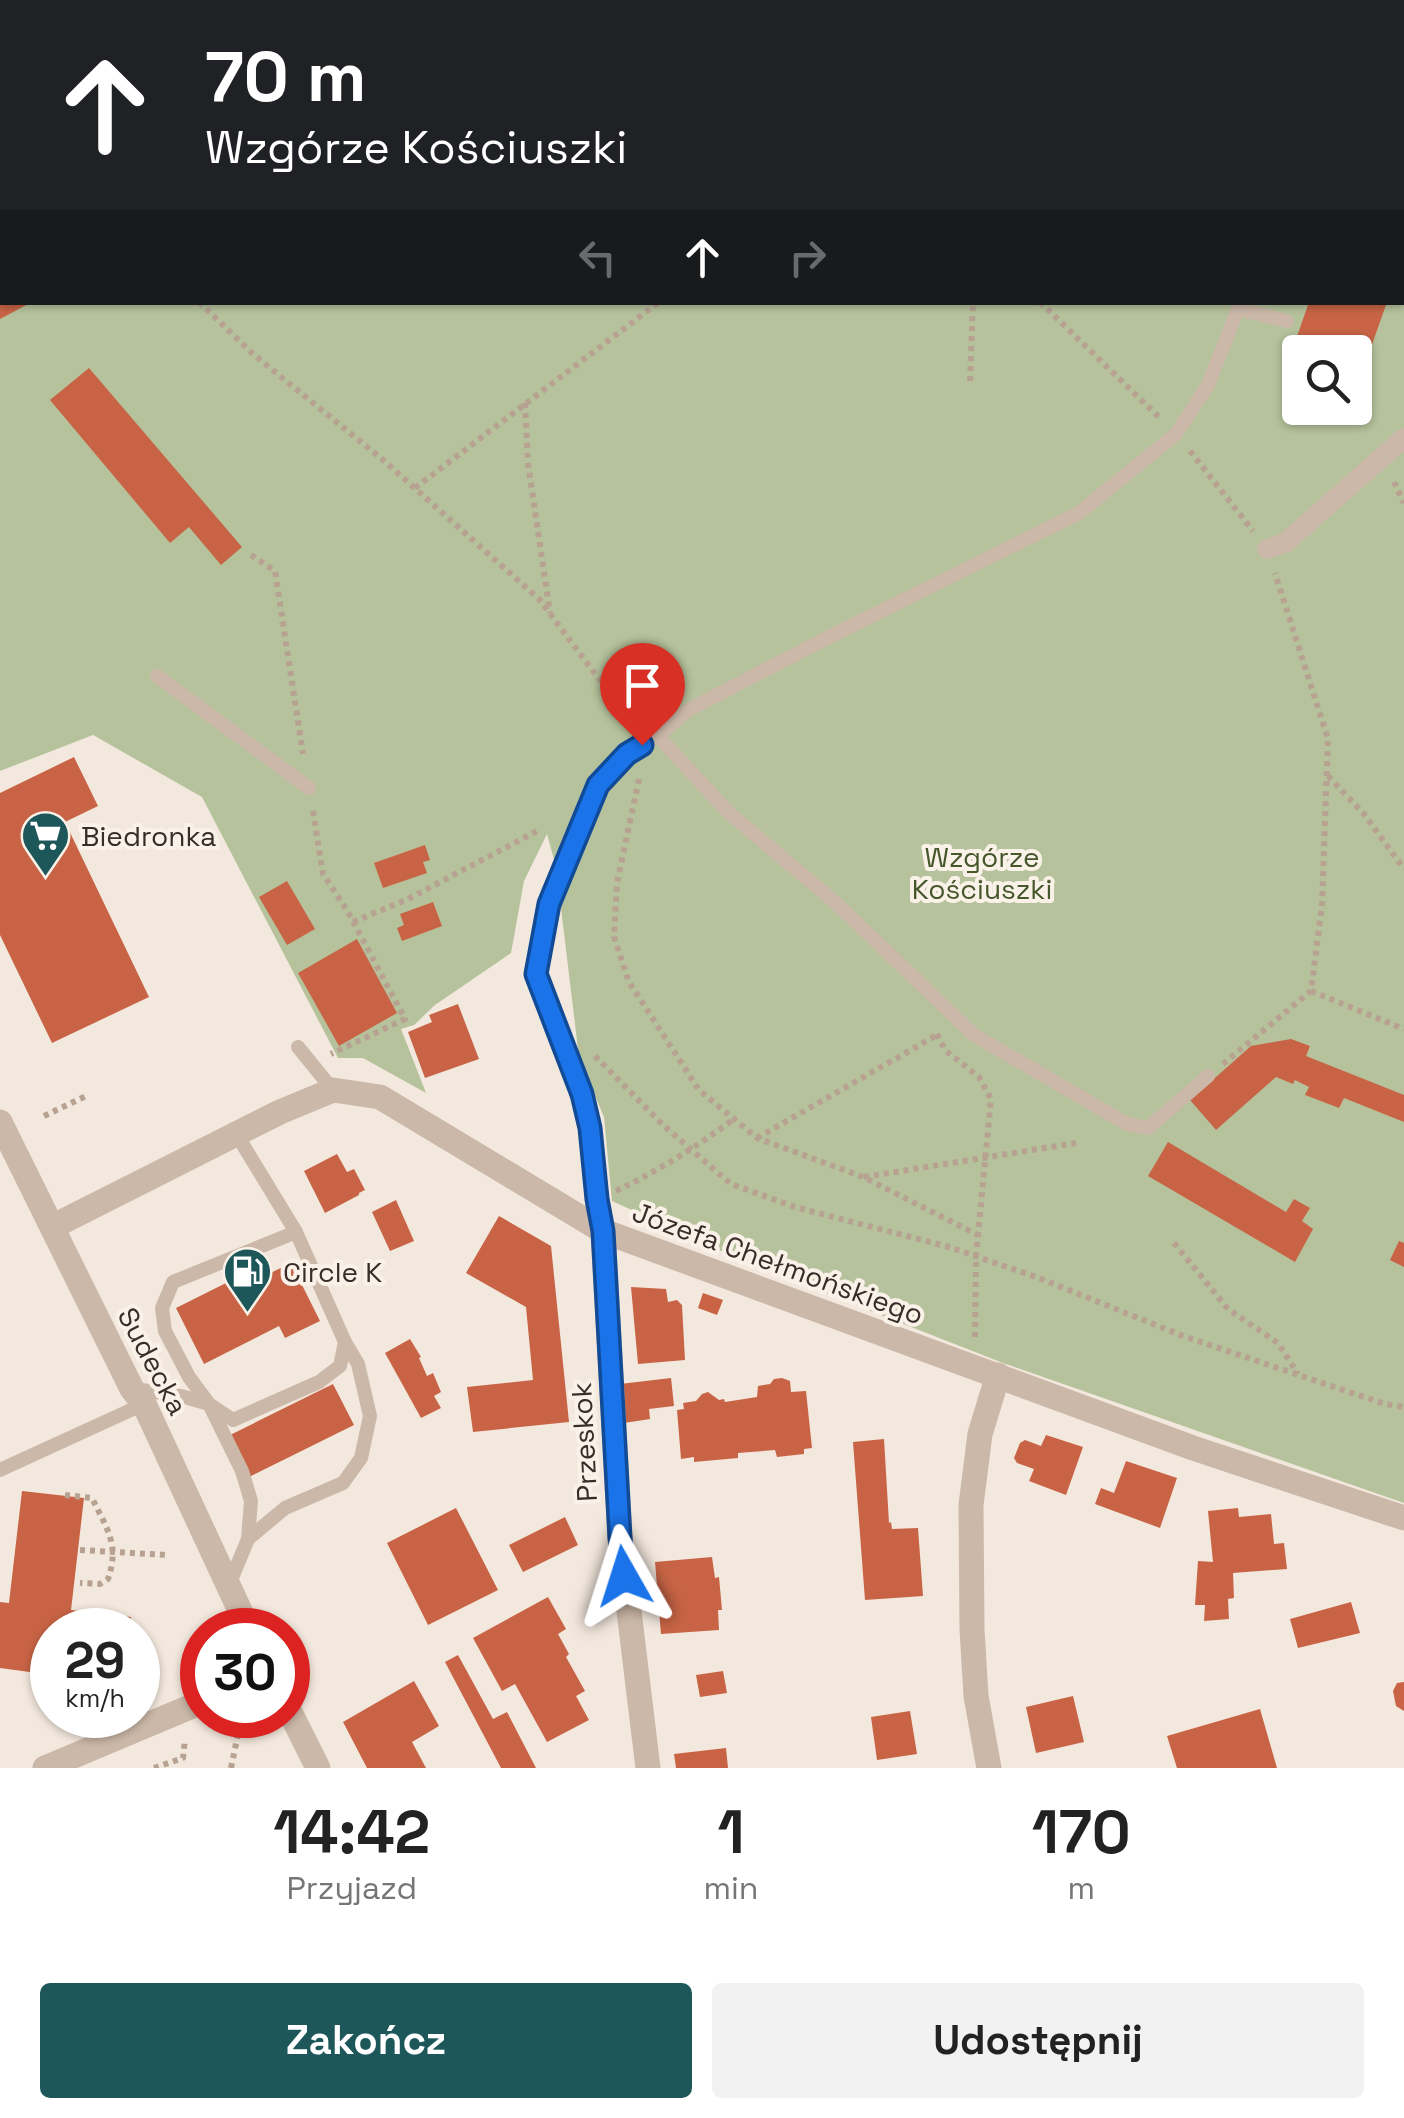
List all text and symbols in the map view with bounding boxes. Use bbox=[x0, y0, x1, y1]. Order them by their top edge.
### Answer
text: 70 m bbox=[205, 32, 366, 121]
icon: ahead bbox=[40, 40, 170, 170]
text: Wzgórze Kościuszki bbox=[205, 119, 627, 176]
icon: left bbox=[570, 230, 625, 285]
icon: ahead bbox=[675, 230, 730, 285]
icon: right bbox=[780, 230, 835, 285]
map controls bbox=[1282, 335, 1372, 425]
button: search bbox=[1282, 335, 1372, 425]
pin bbox=[600, 643, 685, 746]
icon: arrive bbox=[615, 658, 670, 713]
supermarket icon: Biedronka bbox=[20, 810, 72, 878]
place label: Biedronka bbox=[81, 818, 216, 854]
park label: Wzgórze Kościuszki bbox=[912, 839, 1052, 907]
street label: Józefa Chełmońskiego bbox=[627, 1194, 929, 1332]
fuel station icon: Circle K bbox=[222, 1246, 274, 1314]
place label: Circle K bbox=[283, 1254, 382, 1290]
street label: Sudecka bbox=[110, 1301, 196, 1421]
street label: Przeskok bbox=[563, 1381, 605, 1503]
position arrow bbox=[572, 1524, 676, 1628]
speed limit sign: 30 bbox=[180, 1608, 310, 1738]
text: 29 bbox=[65, 1629, 125, 1693]
text: km/h bbox=[65, 1682, 125, 1714]
text: 14:42 bbox=[273, 1794, 430, 1871]
text: 1 bbox=[717, 1794, 745, 1871]
text: 170 bbox=[1032, 1794, 1131, 1871]
text: Przyjazd bbox=[286, 1868, 417, 1908]
text: min bbox=[703, 1868, 758, 1908]
text: m bbox=[1067, 1868, 1095, 1908]
button: Zakończ bbox=[40, 1983, 692, 2098]
button: Udostępnij bbox=[712, 1983, 1364, 2098]

